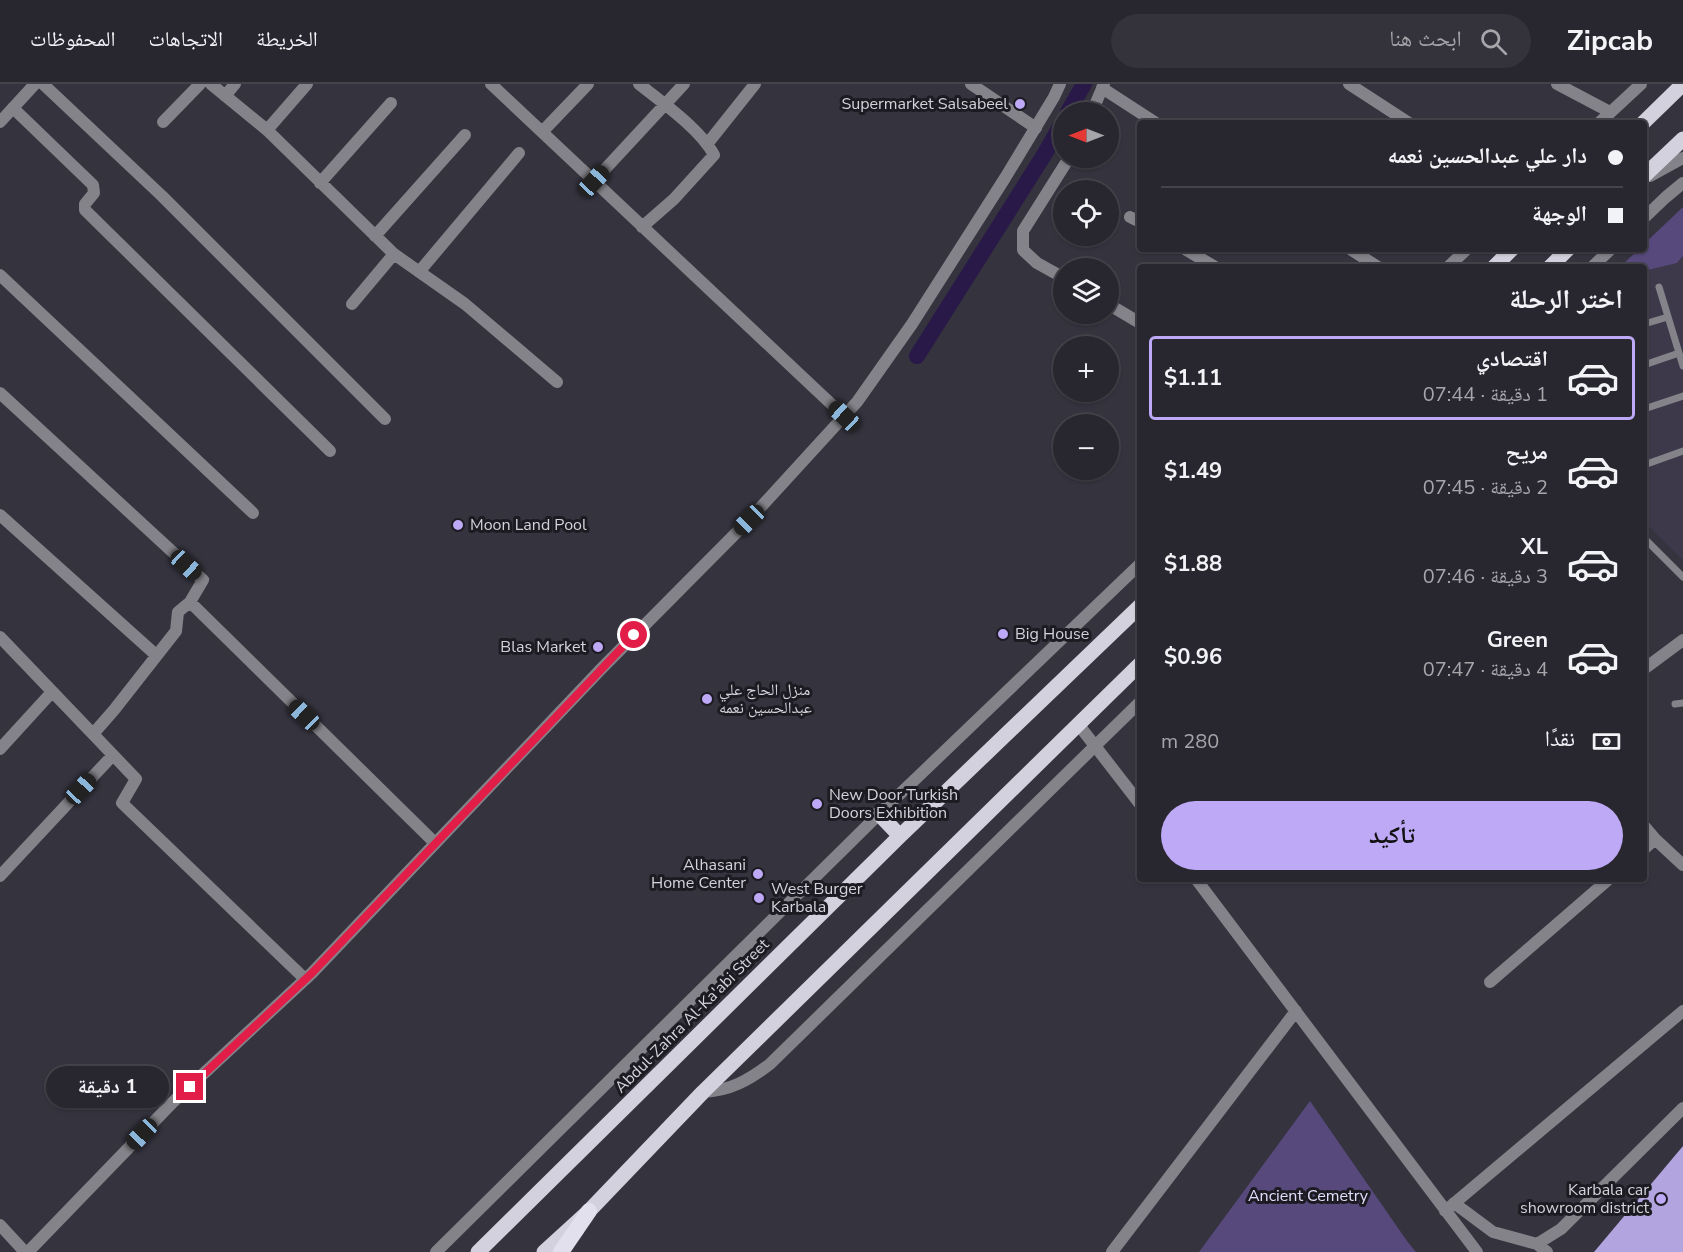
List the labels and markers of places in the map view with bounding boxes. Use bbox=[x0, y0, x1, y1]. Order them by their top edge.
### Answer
place label: Supermarket Salsabeel bbox=[841, 93, 1008, 115]
marker: Supermarket Salsabeel bbox=[1013, 97, 1027, 111]
place label: Moon Land Pool bbox=[470, 514, 587, 536]
marker: Moon Land Pool bbox=[451, 518, 465, 532]
place label: Big House bbox=[1015, 623, 1089, 645]
marker: Big House bbox=[996, 627, 1010, 641]
place label: Blas Market bbox=[500, 636, 586, 658]
marker: Blas Market bbox=[591, 640, 605, 654]
place label: منزل الحاج علي عبدالحسين نعمه bbox=[719, 679, 812, 719]
marker: منزل الحاج علي عبدالحسين نعمه bbox=[700, 692, 714, 706]
place label: New Door Turkish Doors Exhibition bbox=[829, 784, 958, 824]
marker: New Door Turkish Doors Exhibition bbox=[810, 797, 824, 811]
place label: Alhasani Home Center bbox=[651, 854, 746, 894]
marker: Alhasani Home Center bbox=[751, 867, 765, 881]
place label: West Burger Karbala bbox=[771, 878, 863, 918]
marker: West Burger Karbala bbox=[752, 891, 766, 905]
place label: Karbala car showroom district bbox=[1520, 1179, 1649, 1219]
marker: Karbala car showroom district bbox=[1654, 1192, 1668, 1206]

